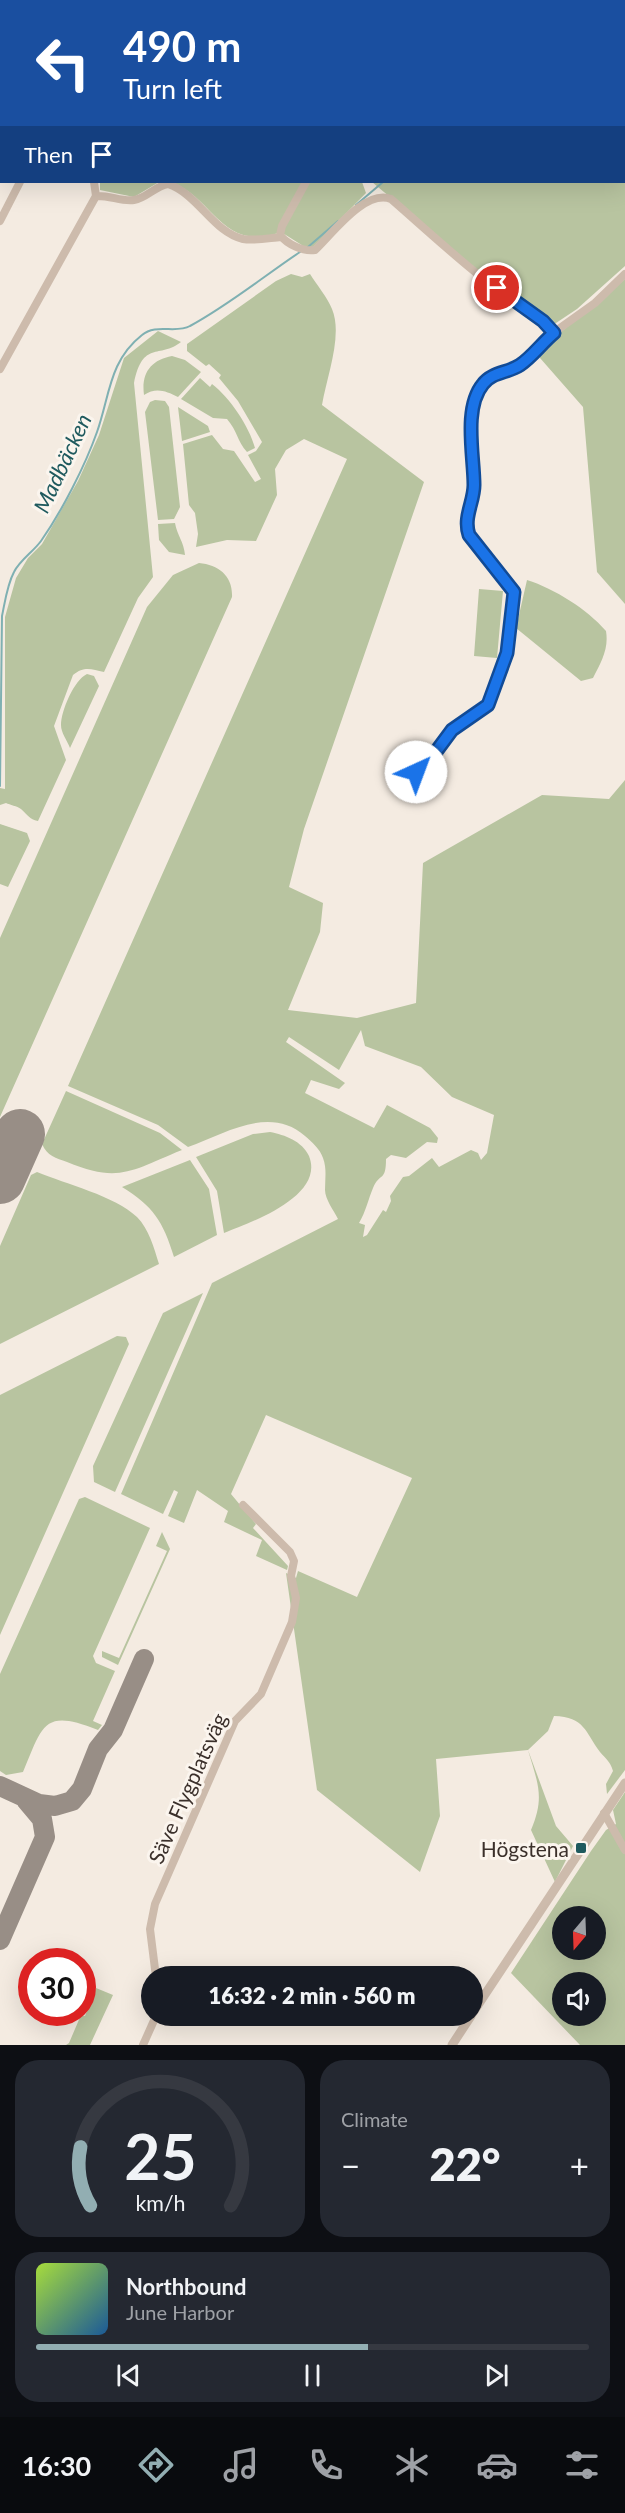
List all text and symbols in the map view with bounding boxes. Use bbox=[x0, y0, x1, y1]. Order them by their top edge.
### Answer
text: 490 m bbox=[123, 21, 241, 71]
icon: left bbox=[24, 24, 102, 102]
text: Turn left bbox=[123, 72, 222, 105]
icon: arrive bbox=[85, 138, 118, 171]
text: Then bbox=[24, 141, 73, 168]
pin bbox=[471, 262, 522, 313]
icon: arrive bbox=[480, 271, 513, 304]
water label: Madbäcken bbox=[27, 409, 97, 517]
position arrow bbox=[384, 740, 448, 804]
street label: Säve Flygplatsväg bbox=[143, 1709, 231, 1867]
place label: Högstena bbox=[481, 1836, 569, 1861]
marker: Högstena bbox=[574, 1841, 588, 1855]
north arrow bbox=[552, 1906, 606, 1960]
map controls bbox=[552, 1906, 606, 2026]
speed limit sign: 30 bbox=[18, 1948, 96, 2026]
button: sound bbox=[552, 1972, 606, 2026]
text: 16:32 · 2 min · 560 m bbox=[209, 1982, 415, 2009]
text: Climate bbox=[341, 2107, 408, 2131]
text: 25 bbox=[124, 2118, 196, 2193]
text: 22° bbox=[430, 2137, 500, 2191]
text: − bbox=[341, 2145, 360, 2185]
text: + bbox=[570, 2145, 589, 2185]
text: km/h bbox=[135, 2190, 185, 2216]
text: Northbound bbox=[126, 2273, 246, 2300]
text: June Harbor bbox=[126, 2300, 234, 2324]
icon: previous bbox=[112, 2359, 145, 2392]
icon: pause bbox=[296, 2359, 329, 2392]
icon: next bbox=[480, 2359, 513, 2392]
icon: directions bbox=[135, 2444, 177, 2486]
icon: music bbox=[220, 2444, 262, 2486]
icon: phone bbox=[305, 2444, 347, 2486]
icon: climate bbox=[391, 2444, 433, 2486]
icon: car bbox=[476, 2444, 518, 2486]
icon: filters bbox=[561, 2444, 603, 2486]
text: 16:30 bbox=[22, 2449, 91, 2482]

